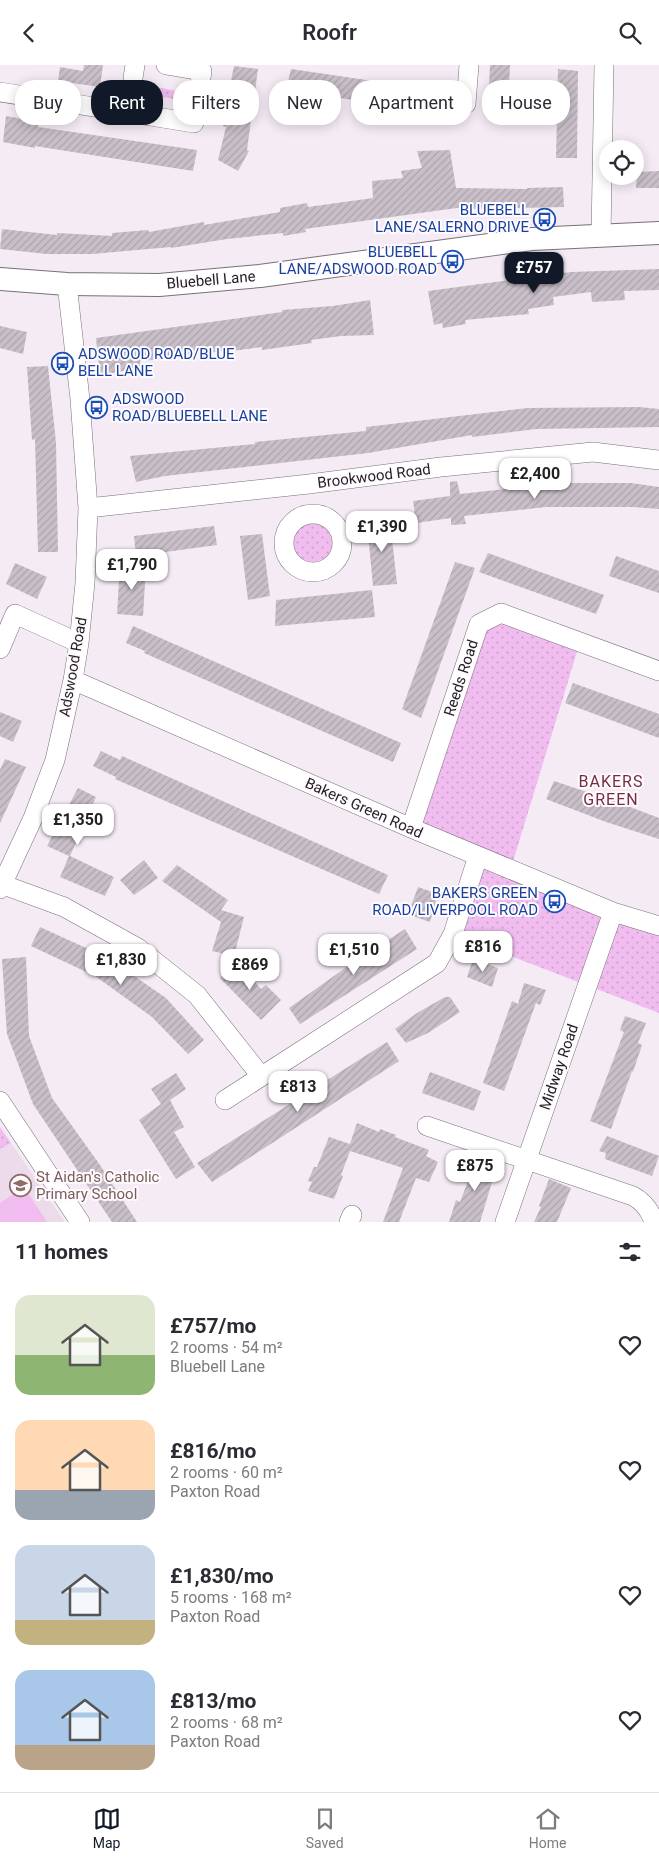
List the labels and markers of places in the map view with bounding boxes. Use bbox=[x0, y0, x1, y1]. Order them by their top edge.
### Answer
place label: BLUEBELL LANE/SALERNO DRIVE bbox=[375, 201, 529, 236]
bus stop icon: BLUEBELL LANE/SALERNO DRIVE bbox=[533, 207, 557, 231]
place label: BLUEBELL LANE/ADSWOOD ROAD bbox=[278, 243, 437, 278]
bus stop icon: BLUEBELL LANE/ADSWOOD ROAD bbox=[441, 249, 465, 273]
pin: £757 bbox=[504, 251, 564, 294]
place label: ADSWOOD ROAD/BLUE BELL LANE bbox=[78, 345, 235, 380]
bus stop icon: ADSWOOD ROAD/BLUE BELL LANE bbox=[50, 351, 74, 375]
place label: ADSWOOD ROAD/BLUEBELL LANE bbox=[112, 390, 268, 425]
bus stop icon: ADSWOOD ROAD/BLUEBELL LANE bbox=[84, 396, 108, 420]
pin: £2,400 bbox=[494, 457, 576, 500]
pin: £1,390 bbox=[341, 511, 423, 553]
pin: £1,790 bbox=[91, 549, 173, 591]
pin: £1,350 bbox=[37, 803, 119, 846]
place label: BAKERS GREEN ROAD/LIVERPOOL ROAD bbox=[372, 884, 538, 919]
bus stop icon: BAKERS GREEN ROAD/LIVERPOOL ROAD bbox=[542, 890, 566, 914]
pin: £816 bbox=[453, 931, 513, 973]
pin: £1,510 bbox=[313, 933, 395, 976]
pin: £1,830 bbox=[80, 943, 162, 986]
pin: £869 bbox=[220, 949, 280, 991]
pin: £813 bbox=[268, 1071, 328, 1113]
pin: £875 bbox=[445, 1149, 505, 1192]
place label: St Aidan's Catholic Primary School bbox=[36, 1168, 160, 1203]
school or university icon: St Aidan's Catholic Primary School bbox=[8, 1174, 32, 1198]

